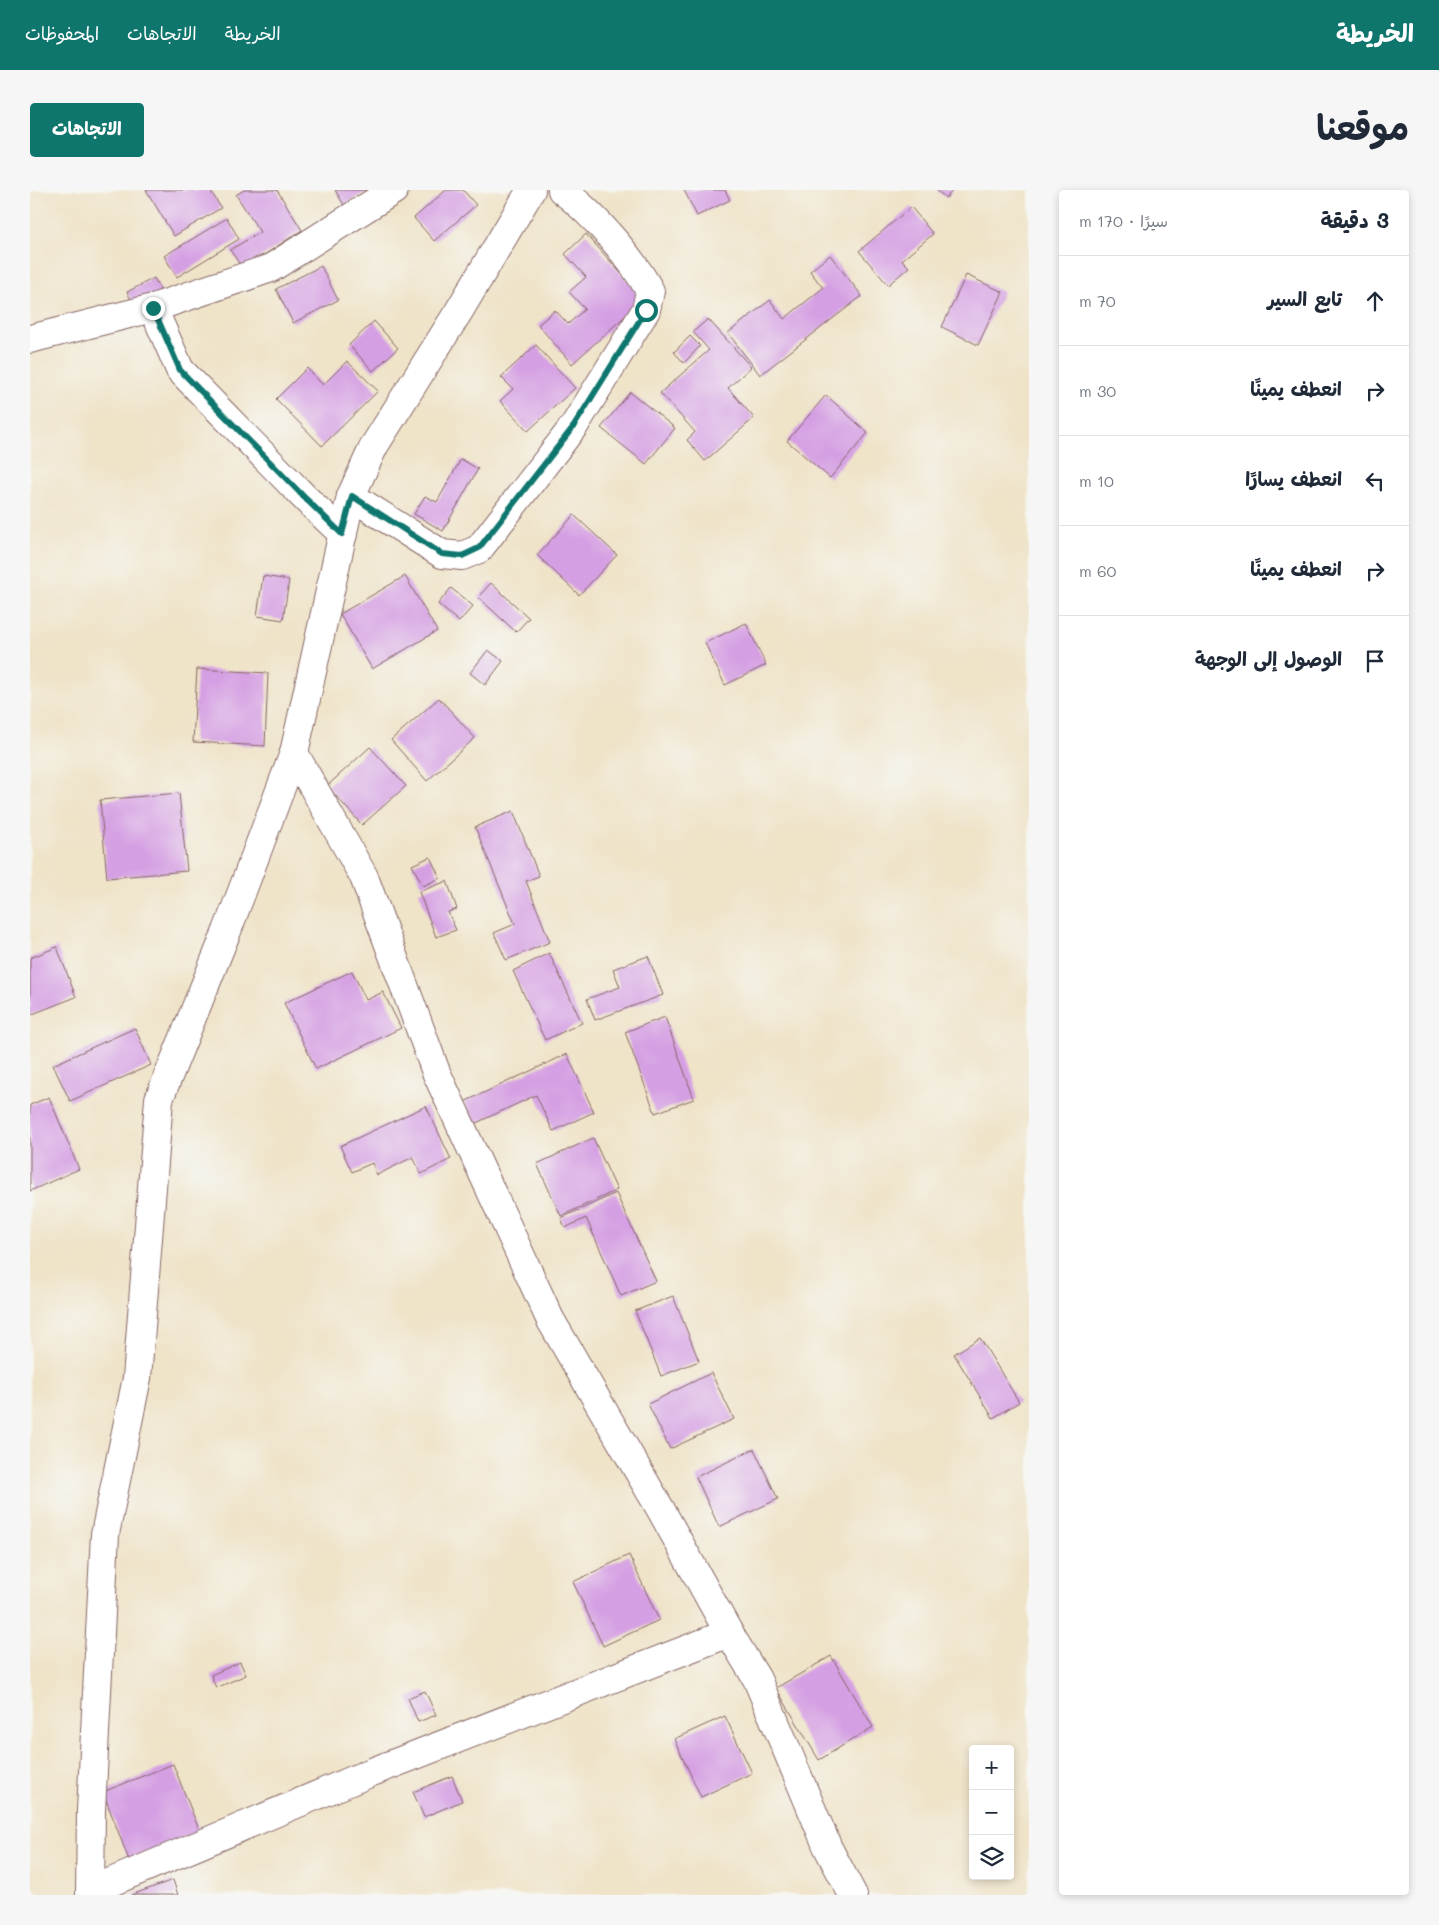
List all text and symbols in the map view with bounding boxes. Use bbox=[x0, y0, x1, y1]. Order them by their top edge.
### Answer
text: الخريطة bbox=[1336, 17, 1414, 48]
text: المحفوظات bbox=[25, 21, 99, 45]
text: الاتجاهات bbox=[127, 21, 197, 45]
text: الخريطة bbox=[225, 21, 281, 45]
button: الاتجاهات bbox=[30, 103, 144, 157]
text: موقعنا bbox=[1316, 103, 1409, 149]
text: 3 دقيقة bbox=[1320, 206, 1389, 233]
text: سيرًا · 170 m bbox=[1079, 210, 1168, 231]
text: تابع السير bbox=[1267, 286, 1342, 311]
icon: ahead bbox=[1361, 287, 1389, 315]
text: 70 m bbox=[1079, 290, 1116, 311]
route end bbox=[142, 297, 165, 320]
route start bbox=[635, 299, 658, 322]
text: انعطف يمينًا bbox=[1250, 376, 1342, 401]
icon: right bbox=[1361, 377, 1389, 405]
text: 30 m bbox=[1079, 380, 1116, 401]
text: انعطف يسارًا bbox=[1245, 466, 1342, 491]
icon: left bbox=[1361, 467, 1389, 495]
text: 10 m bbox=[1079, 470, 1114, 491]
text: انعطف يمينًا bbox=[1250, 556, 1342, 581]
icon: right bbox=[1361, 557, 1389, 585]
text: 60 m bbox=[1079, 560, 1116, 581]
text: الوصول إلى الوجهة bbox=[1195, 646, 1342, 671]
icon: arrive bbox=[1361, 647, 1389, 675]
map controls bbox=[969, 1745, 1014, 1880]
button: + bbox=[969, 1745, 1014, 1790]
button: − bbox=[969, 1790, 1014, 1835]
button: layers bbox=[969, 1835, 1014, 1880]

